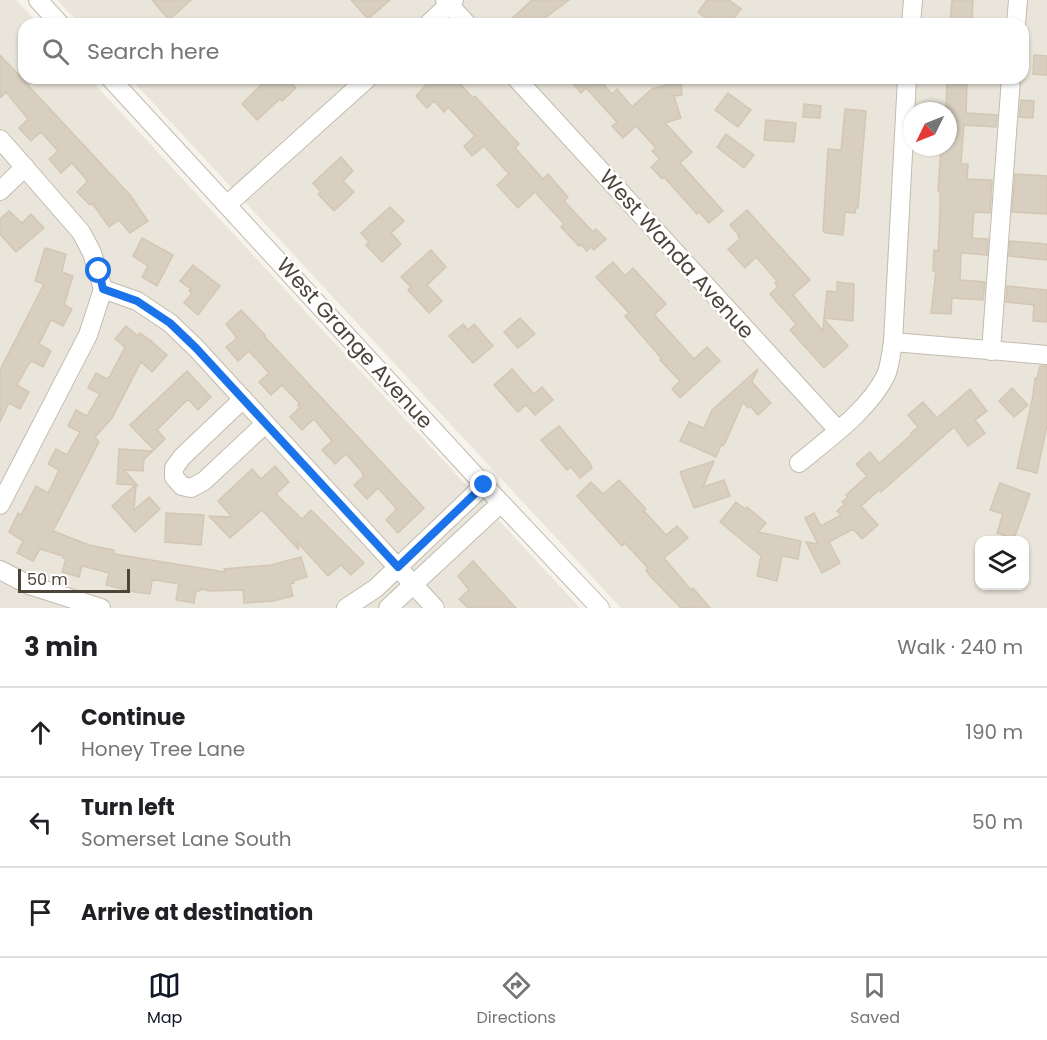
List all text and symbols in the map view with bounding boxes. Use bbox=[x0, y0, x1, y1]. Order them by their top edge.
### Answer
search box bbox=[18, 18, 1029, 84]
icon: search bbox=[39, 35, 72, 68]
text: Search here bbox=[87, 36, 220, 67]
north arrow bbox=[903, 102, 957, 156]
street label: West Wanda Avenue bbox=[593, 163, 761, 345]
street label: West Grange Avenue bbox=[270, 251, 440, 435]
route start bbox=[85, 257, 111, 283]
route end bbox=[470, 471, 496, 497]
map controls bbox=[975, 536, 1029, 590]
button: layers bbox=[975, 536, 1029, 590]
scale bar bbox=[18, 566, 130, 594]
text: 50 m bbox=[27, 568, 68, 591]
text: 3 min bbox=[24, 629, 98, 665]
text: Walk · 240 m bbox=[897, 633, 1023, 661]
text: Continue bbox=[81, 702, 185, 733]
icon: ahead bbox=[24, 716, 57, 749]
text: 190 m bbox=[966, 718, 1023, 746]
text: Honey Tree Lane bbox=[81, 735, 245, 763]
text: Turn left bbox=[81, 792, 175, 823]
icon: left bbox=[24, 806, 57, 839]
text: 50 m bbox=[972, 808, 1023, 836]
text: Somerset Lane South bbox=[81, 825, 292, 853]
icon: arrive bbox=[24, 896, 57, 929]
text: Arrive at destination bbox=[81, 897, 313, 928]
tab: Map bbox=[147, 969, 182, 1030]
tab: Directions bbox=[477, 969, 556, 1030]
tab: Saved bbox=[850, 969, 900, 1030]

